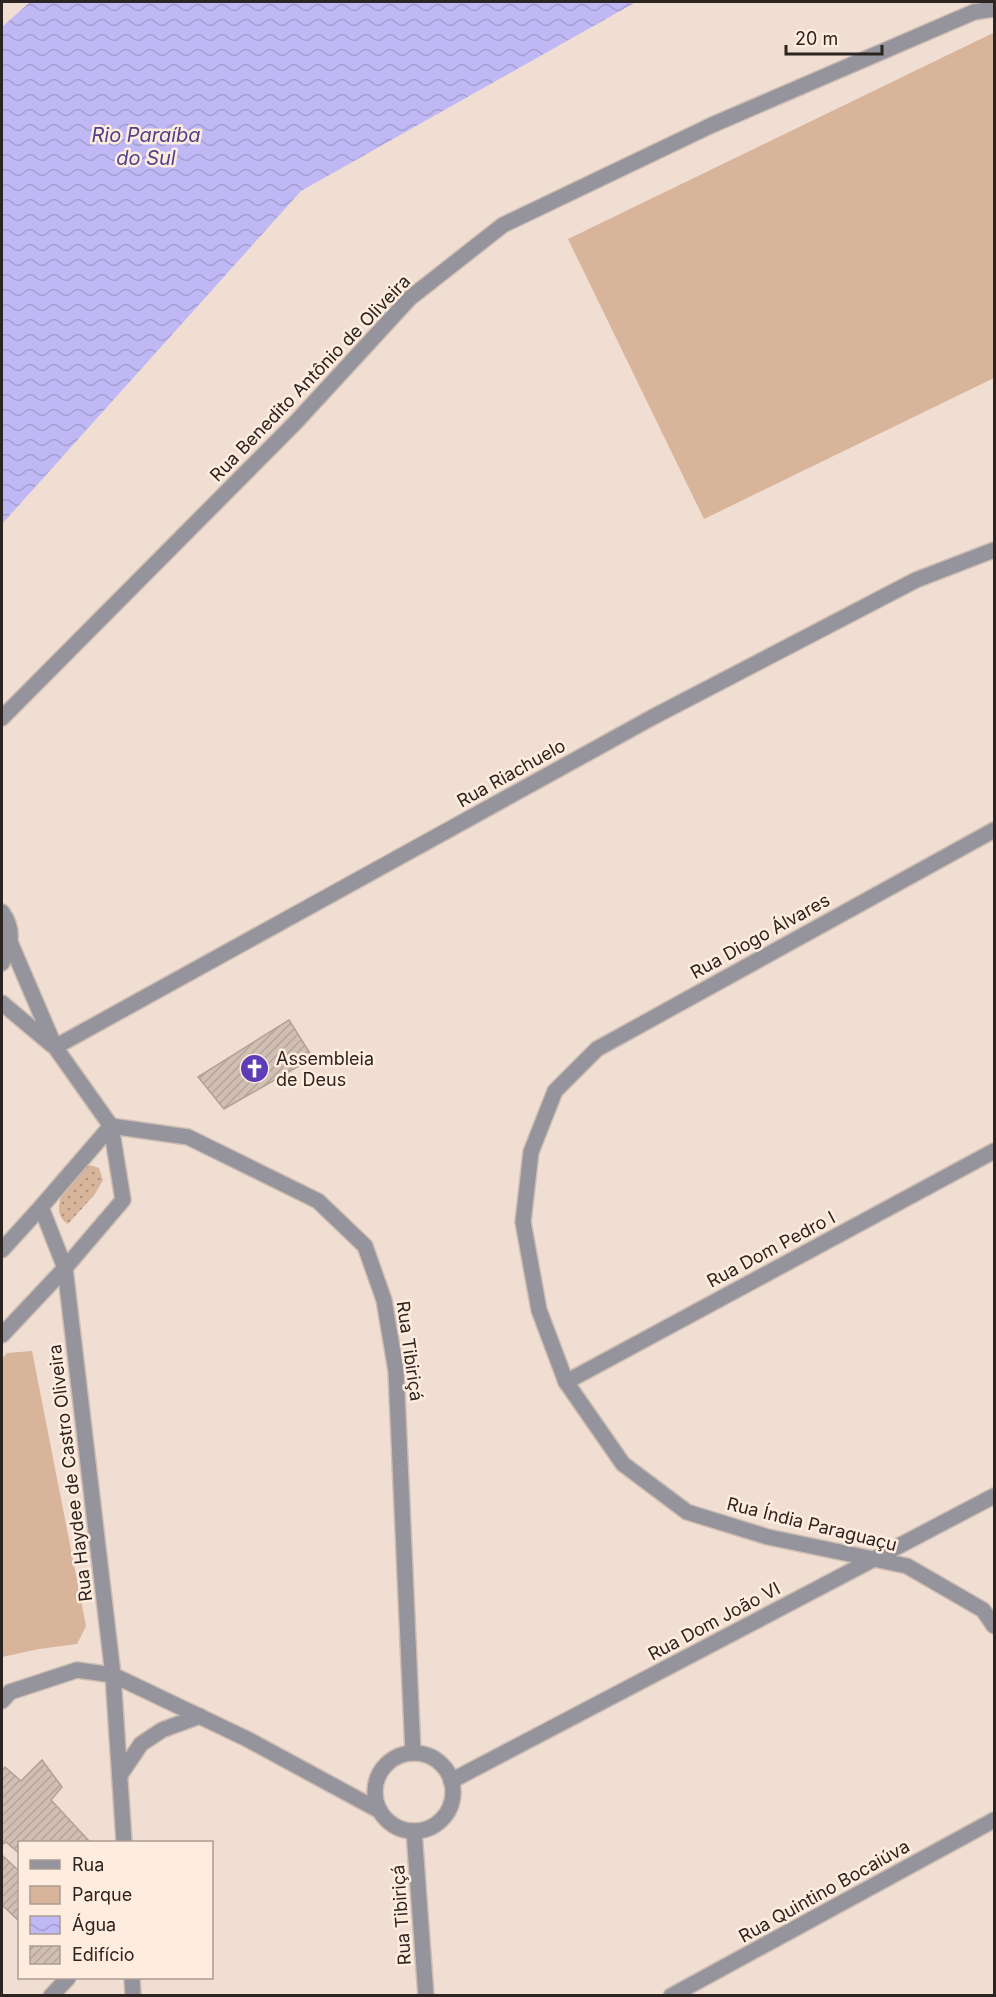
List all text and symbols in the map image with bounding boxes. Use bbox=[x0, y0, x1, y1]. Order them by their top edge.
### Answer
scale bar bbox=[786, 18, 882, 56]
text: 20 m bbox=[795, 28, 838, 49]
water label: Rio Paraíba do Sul bbox=[91, 123, 201, 170]
street label: Rua Benedito Antônio de Oliveira bbox=[206, 270, 414, 486]
street label: Rua Riachuelo bbox=[453, 735, 569, 811]
street label: Rua Diogo Álvares bbox=[686, 888, 833, 983]
place label: Assembleia de Deus bbox=[276, 1048, 374, 1090]
church icon: Assembleia de Deus bbox=[239, 1052, 271, 1084]
street label: Rua Dom Pedro I bbox=[703, 1206, 839, 1292]
street label: Rua Tibiriçá bbox=[393, 1300, 427, 1402]
street label: Rua Haydee de Castro Oliveira bbox=[44, 1343, 96, 1603]
street label: Rua Índia Paraguaçu bbox=[725, 1492, 900, 1555]
street label: Rua Dom João VI bbox=[644, 1577, 784, 1665]
street label: Rua Quintino Bocaiúva bbox=[735, 1835, 913, 1947]
legend bbox=[18, 1841, 213, 1979]
text: Rua bbox=[72, 1854, 104, 1875]
street label: Rua Tibiriçá bbox=[387, 1864, 415, 1966]
text: Parque bbox=[72, 1884, 132, 1905]
text: Água bbox=[72, 1913, 116, 1935]
text: Edifício bbox=[72, 1944, 135, 1965]

